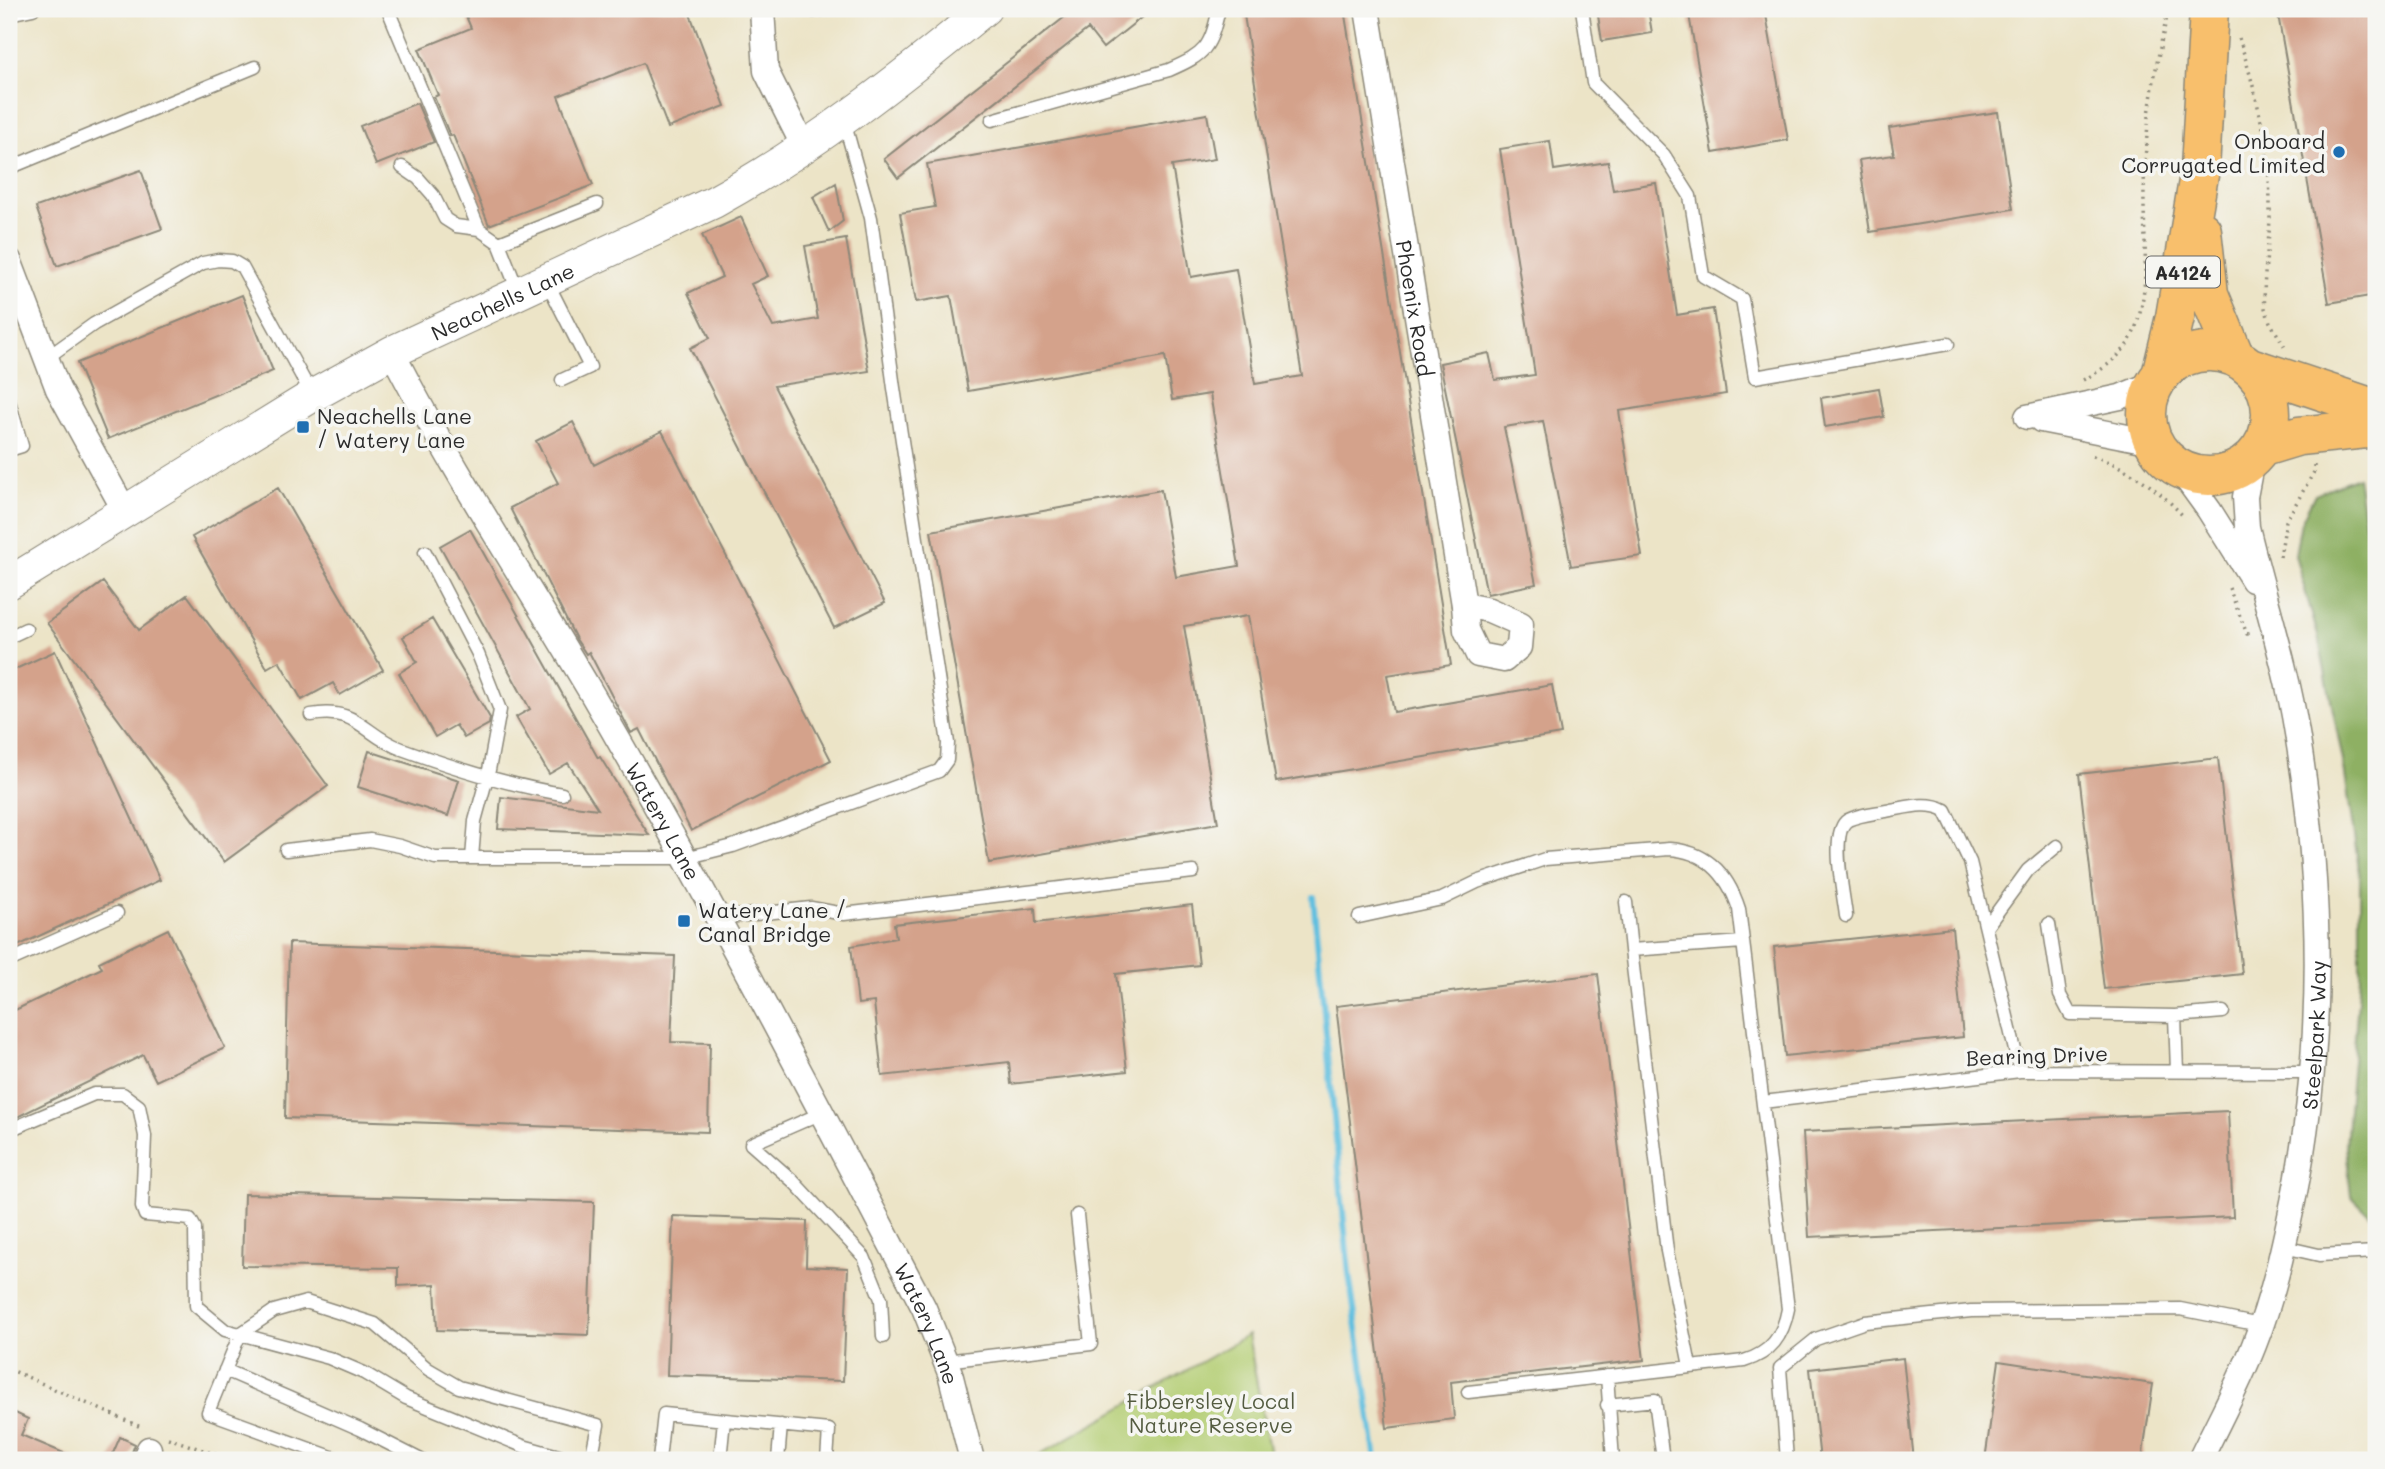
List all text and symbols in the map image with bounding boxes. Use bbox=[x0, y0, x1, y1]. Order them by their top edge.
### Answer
place label: Onboard Corrugated Limited bbox=[2121, 127, 2325, 178]
marker: Onboard Corrugated Limited bbox=[2331, 144, 2347, 160]
street label: Phoenix Road bbox=[1391, 238, 1440, 378]
street label: Neachells Lane bbox=[426, 256, 578, 346]
road number: A4124 bbox=[2146, 256, 2220, 288]
place label: Neachells Lane / Watery Lane bbox=[317, 402, 472, 453]
marker: Neachells Lane / Watery Lane bbox=[295, 419, 311, 435]
street label: Watery Lane bbox=[620, 757, 708, 884]
place label: Watery Lane / Canal Bridge bbox=[698, 896, 847, 947]
marker: Watery Lane / Canal Bridge bbox=[676, 913, 692, 929]
street label: Steelpark Way bbox=[2295, 960, 2330, 1111]
street label: Bearing Drive bbox=[1966, 1039, 2108, 1071]
street label: Watery Lane bbox=[889, 1258, 966, 1387]
park label: Fibbersley Local Nature Reserve bbox=[1127, 1387, 1295, 1438]

